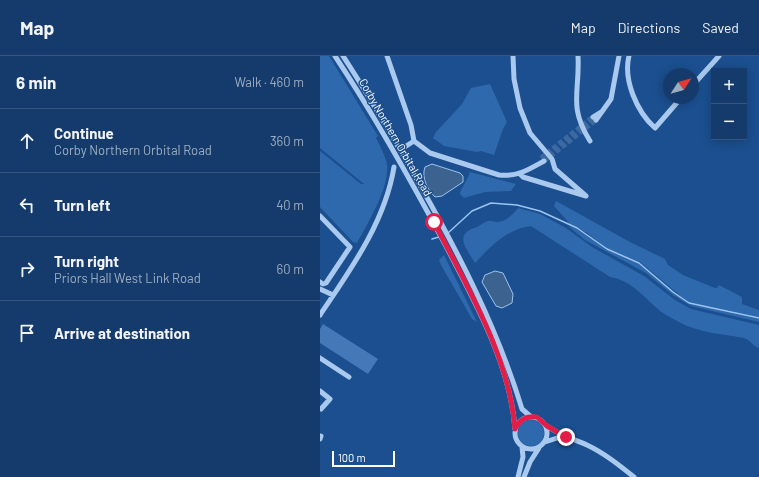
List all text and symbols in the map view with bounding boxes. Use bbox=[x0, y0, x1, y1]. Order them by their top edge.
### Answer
text: Map bbox=[20, 16, 54, 39]
text: Map bbox=[571, 19, 596, 36]
text: Directions bbox=[618, 19, 680, 36]
text: Saved bbox=[702, 19, 739, 36]
north arrow bbox=[663, 68, 699, 104]
map controls bbox=[711, 68, 747, 140]
button: + bbox=[711, 68, 747, 104]
text: 6 min bbox=[16, 72, 56, 92]
text: Walk · 460 m bbox=[235, 74, 304, 90]
street label: Corby Northern Orbital Road bbox=[357, 76, 435, 198]
button: − bbox=[711, 104, 747, 140]
text: Continue bbox=[54, 124, 114, 142]
icon: ahead bbox=[16, 130, 38, 152]
text: 360 m bbox=[270, 133, 304, 149]
text: Corby Northern Orbital Road bbox=[54, 142, 212, 158]
icon: left bbox=[16, 194, 38, 216]
text: Turn left bbox=[54, 196, 110, 214]
text: 40 m bbox=[276, 197, 304, 213]
route start bbox=[425, 213, 443, 231]
text: Turn right bbox=[54, 252, 119, 270]
icon: right bbox=[16, 258, 38, 280]
text: 60 m bbox=[277, 261, 304, 277]
text: Priors Hall West Link Road bbox=[54, 270, 201, 286]
icon: arrive bbox=[16, 322, 38, 344]
text: Arrive at destination bbox=[54, 324, 190, 342]
route end bbox=[557, 428, 575, 446]
scale bar bbox=[332, 449, 395, 468]
text: 100 m bbox=[338, 451, 366, 464]

